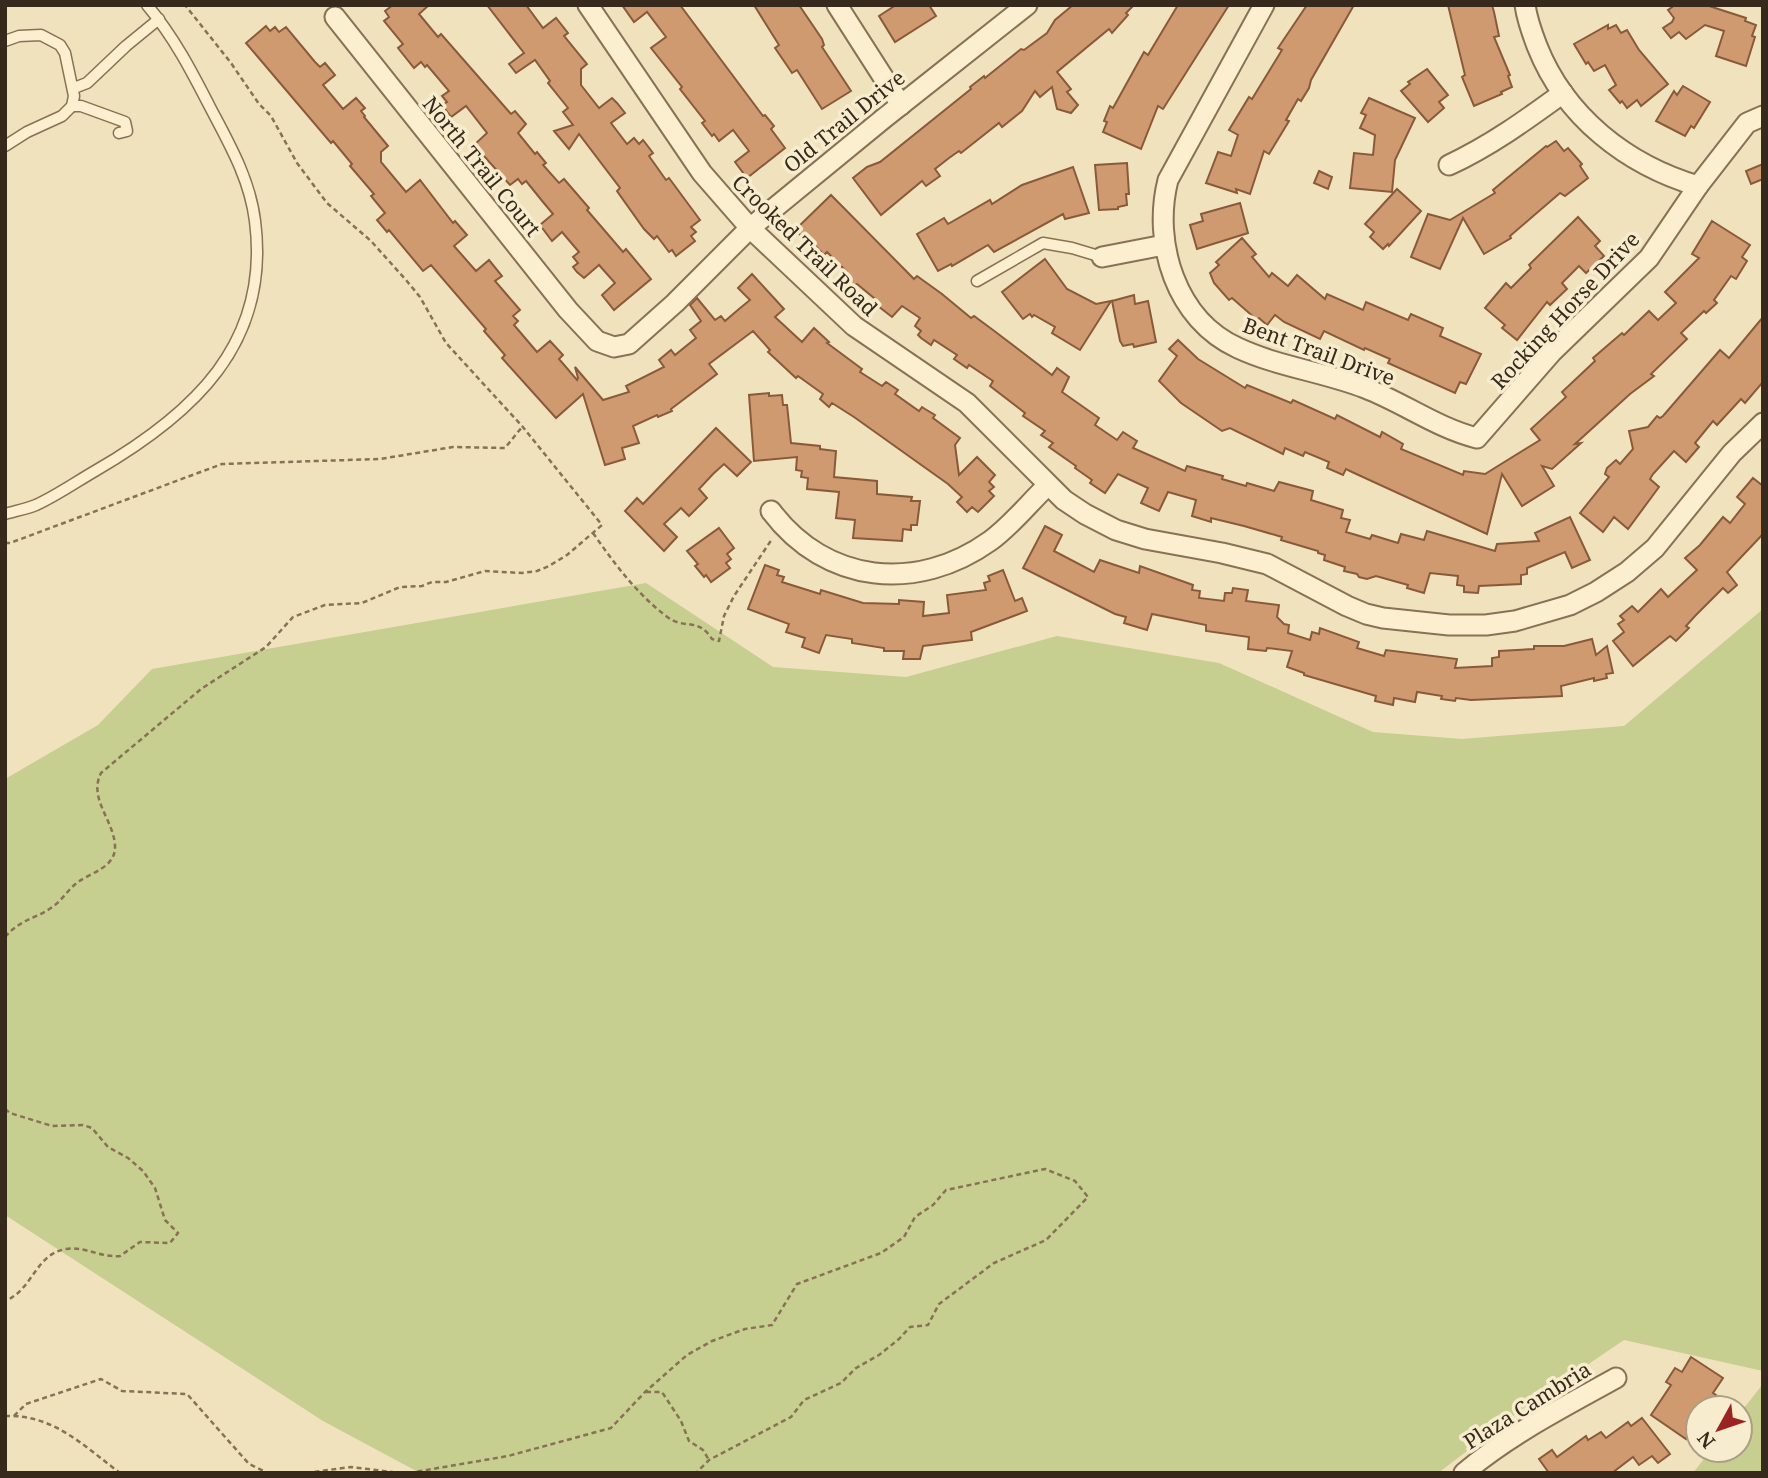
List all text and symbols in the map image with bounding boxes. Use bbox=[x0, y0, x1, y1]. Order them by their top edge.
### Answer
street label: Old Trail Drive bbox=[777, 63, 911, 179]
street label: North Trail Court bbox=[417, 90, 547, 242]
street label: Crooked Trail Road bbox=[726, 168, 884, 322]
street label: Rocking Horse Drive bbox=[1485, 225, 1645, 395]
street label: Bent Trail Drive bbox=[1239, 311, 1399, 391]
street label: Plaza Cambria bbox=[1458, 1355, 1596, 1455]
north arrow bbox=[1684, 1394, 1754, 1464]
text: N bbox=[1691, 1426, 1721, 1454]

